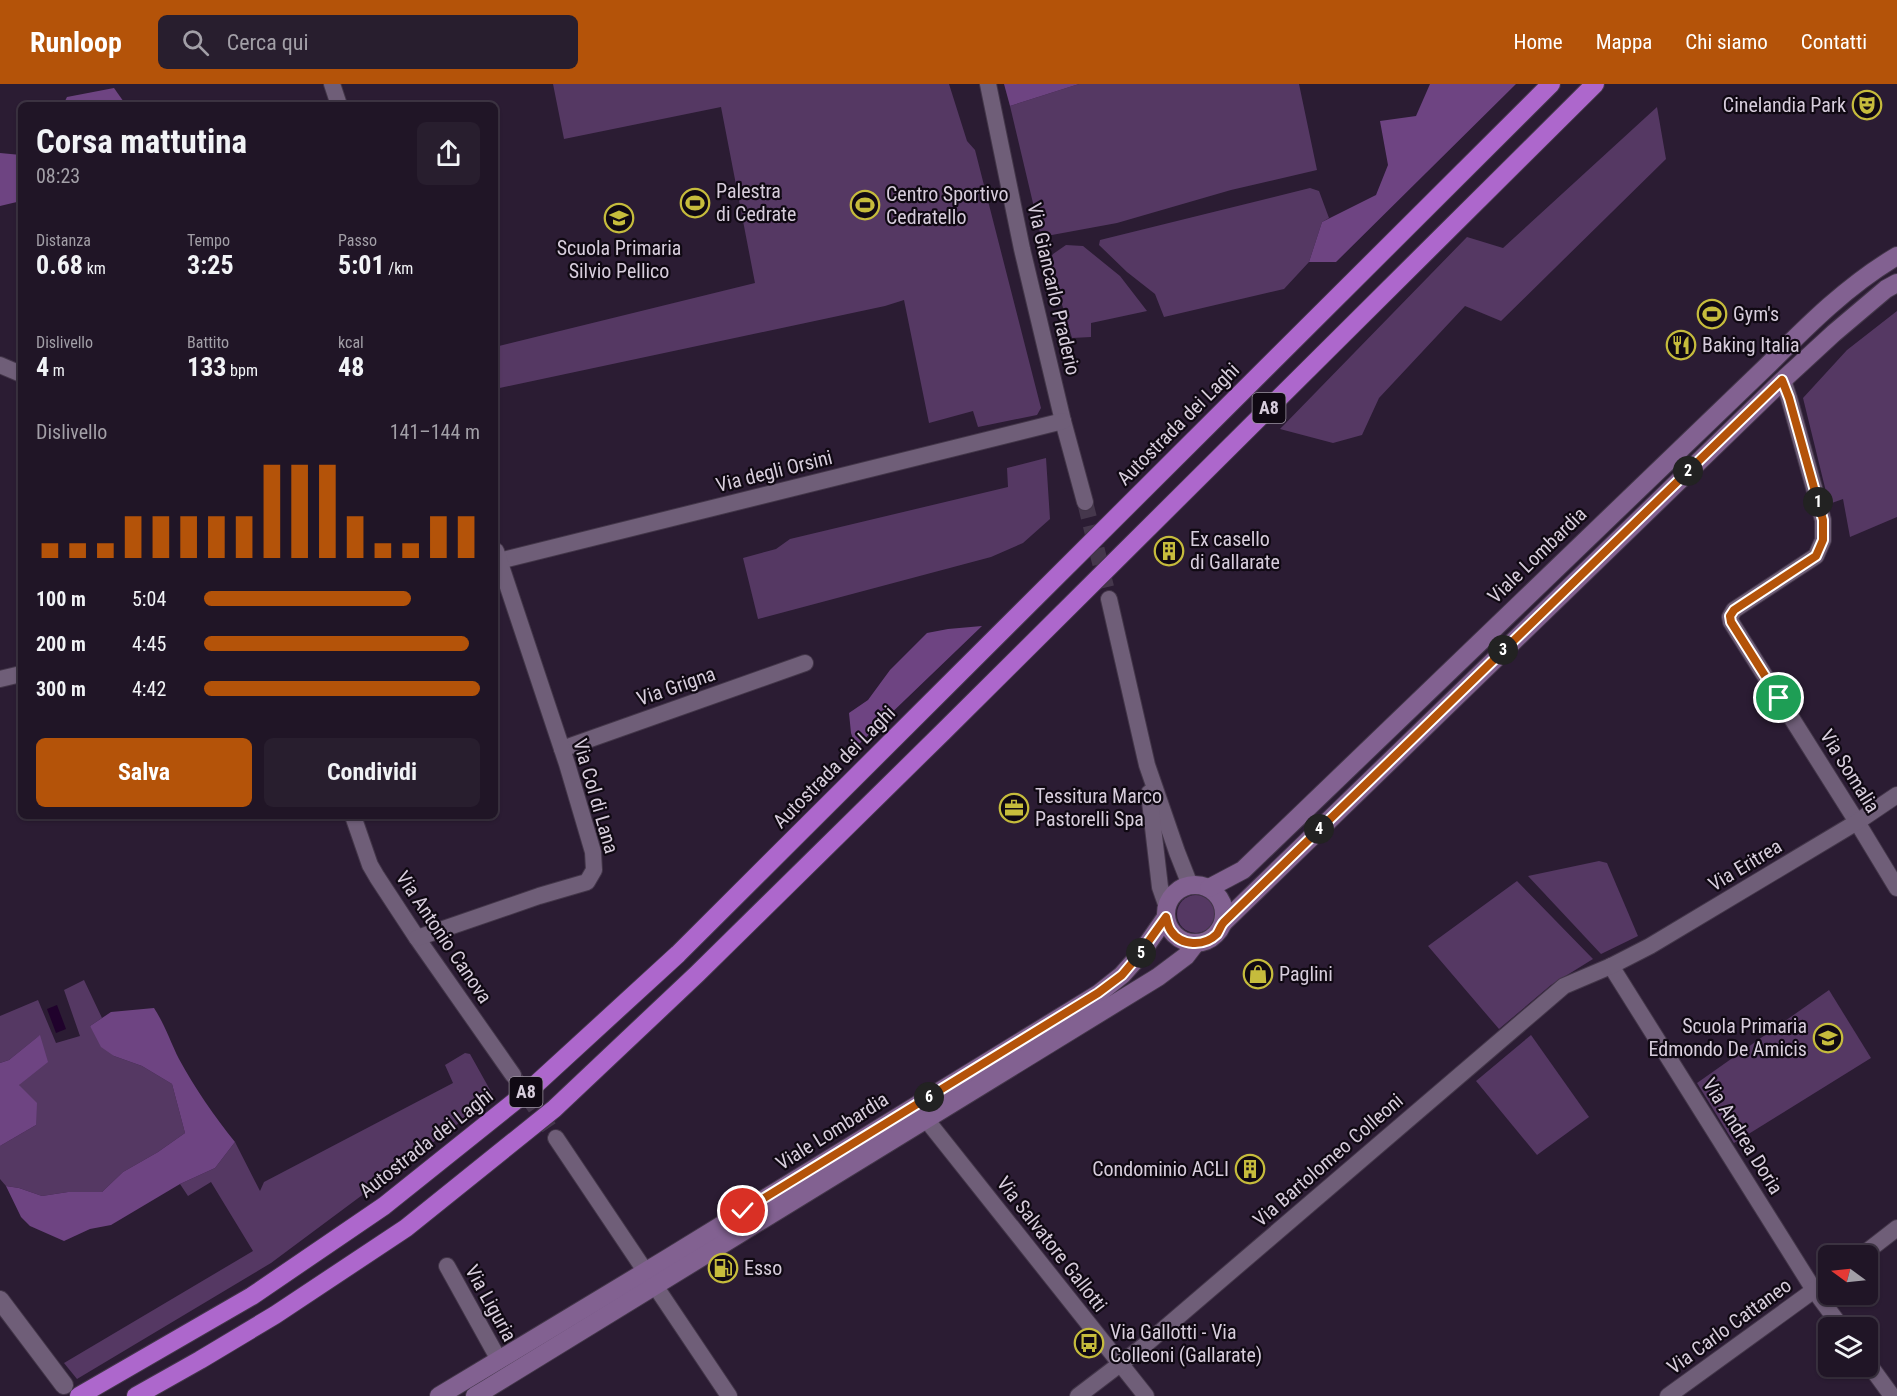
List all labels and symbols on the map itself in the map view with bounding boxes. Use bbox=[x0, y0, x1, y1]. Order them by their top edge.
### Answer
theatre icon: Cinelandia Park bbox=[1851, 89, 1883, 121]
place label: Cinelandia Park bbox=[1723, 93, 1846, 117]
place label: Palestra di Cedrate bbox=[716, 179, 796, 226]
place label: Centro Sportivo Cedratello bbox=[886, 182, 1009, 229]
sports icon: Palestra di Cedrate bbox=[679, 187, 711, 219]
sports icon: Centro Sportivo Cedratello bbox=[849, 189, 881, 221]
street label: Via Giancarlo Praderio bbox=[1022, 200, 1086, 378]
school or university icon: Scuola Primaria Silvio Pellico bbox=[603, 202, 635, 234]
place label: Scuola Primaria Silvio Pellico bbox=[557, 236, 681, 283]
sports icon: Gym's bbox=[1696, 298, 1728, 330]
place label: Gym's bbox=[1733, 302, 1779, 326]
restaurant icon: Baking Italia bbox=[1665, 329, 1697, 361]
place label: Baking Italia bbox=[1702, 333, 1800, 357]
street label: Autostrada dei Laghi bbox=[1112, 358, 1244, 490]
road number: A8 bbox=[1252, 393, 1286, 423]
street label: Via degli Orsini bbox=[713, 445, 835, 497]
pin: 2 bbox=[1673, 456, 1703, 486]
pin: 1 bbox=[1803, 487, 1833, 517]
street label: Viale Lombardia bbox=[1483, 502, 1591, 608]
place label: Ex casello di Gallarate bbox=[1190, 527, 1280, 574]
building icon: Ex casello di Gallarate bbox=[1153, 535, 1185, 567]
pin: 3 bbox=[1488, 635, 1518, 665]
street label: Via Grigna bbox=[634, 661, 718, 711]
pin bbox=[1753, 672, 1804, 723]
street label: Autostrada dei Laghi bbox=[768, 701, 900, 833]
street label: Via Somalia bbox=[1815, 725, 1885, 817]
street label: Via Col di Lana bbox=[568, 736, 624, 856]
place label: Tessitura Marco Pastorelli Spa bbox=[1035, 784, 1162, 831]
office icon: Tessitura Marco Pastorelli Spa bbox=[998, 792, 1030, 824]
pin: 4 bbox=[1304, 814, 1334, 844]
street label: Via Eritrea bbox=[1704, 834, 1786, 896]
street label: Via Antonio Canova bbox=[391, 866, 497, 1008]
pin: 5 bbox=[1126, 938, 1156, 968]
shop icon: Paglini bbox=[1242, 958, 1274, 990]
place label: Paglini bbox=[1279, 962, 1333, 986]
place label: Scuola Primaria Edmondo De Amicis bbox=[1648, 1014, 1807, 1061]
school or university icon: Scuola Primaria Edmondo De Amicis bbox=[1812, 1022, 1844, 1054]
street label: Via Andrea Doria bbox=[1698, 1074, 1788, 1198]
road number: A8 bbox=[510, 1077, 542, 1107]
pin: 6 bbox=[914, 1082, 944, 1112]
street label: Autostrada dei Laghi bbox=[354, 1083, 498, 1203]
street label: Viale Lombardia bbox=[771, 1087, 893, 1175]
street label: Via Bartolomeo Colleoni bbox=[1248, 1088, 1408, 1232]
building icon: Condominio ACLI bbox=[1234, 1153, 1266, 1185]
place label: Condominio ACLI bbox=[1092, 1157, 1229, 1181]
street label: Via Salvatore Gallotti bbox=[992, 1172, 1112, 1316]
pin bbox=[717, 1185, 768, 1236]
north arrow bbox=[1818, 1245, 1878, 1305]
fuel station icon: Esso bbox=[707, 1252, 739, 1284]
place label: Esso bbox=[744, 1256, 782, 1280]
street label: Via Liguria bbox=[460, 1261, 522, 1345]
street label: Via Carlo Cattaneo bbox=[1662, 1273, 1796, 1379]
place label: Via Gallotti - Via Colleoni (Gallarate) bbox=[1110, 1320, 1262, 1367]
bus stop icon: Via Gallotti - Via Colleoni (Gallarate) bbox=[1073, 1327, 1105, 1359]

